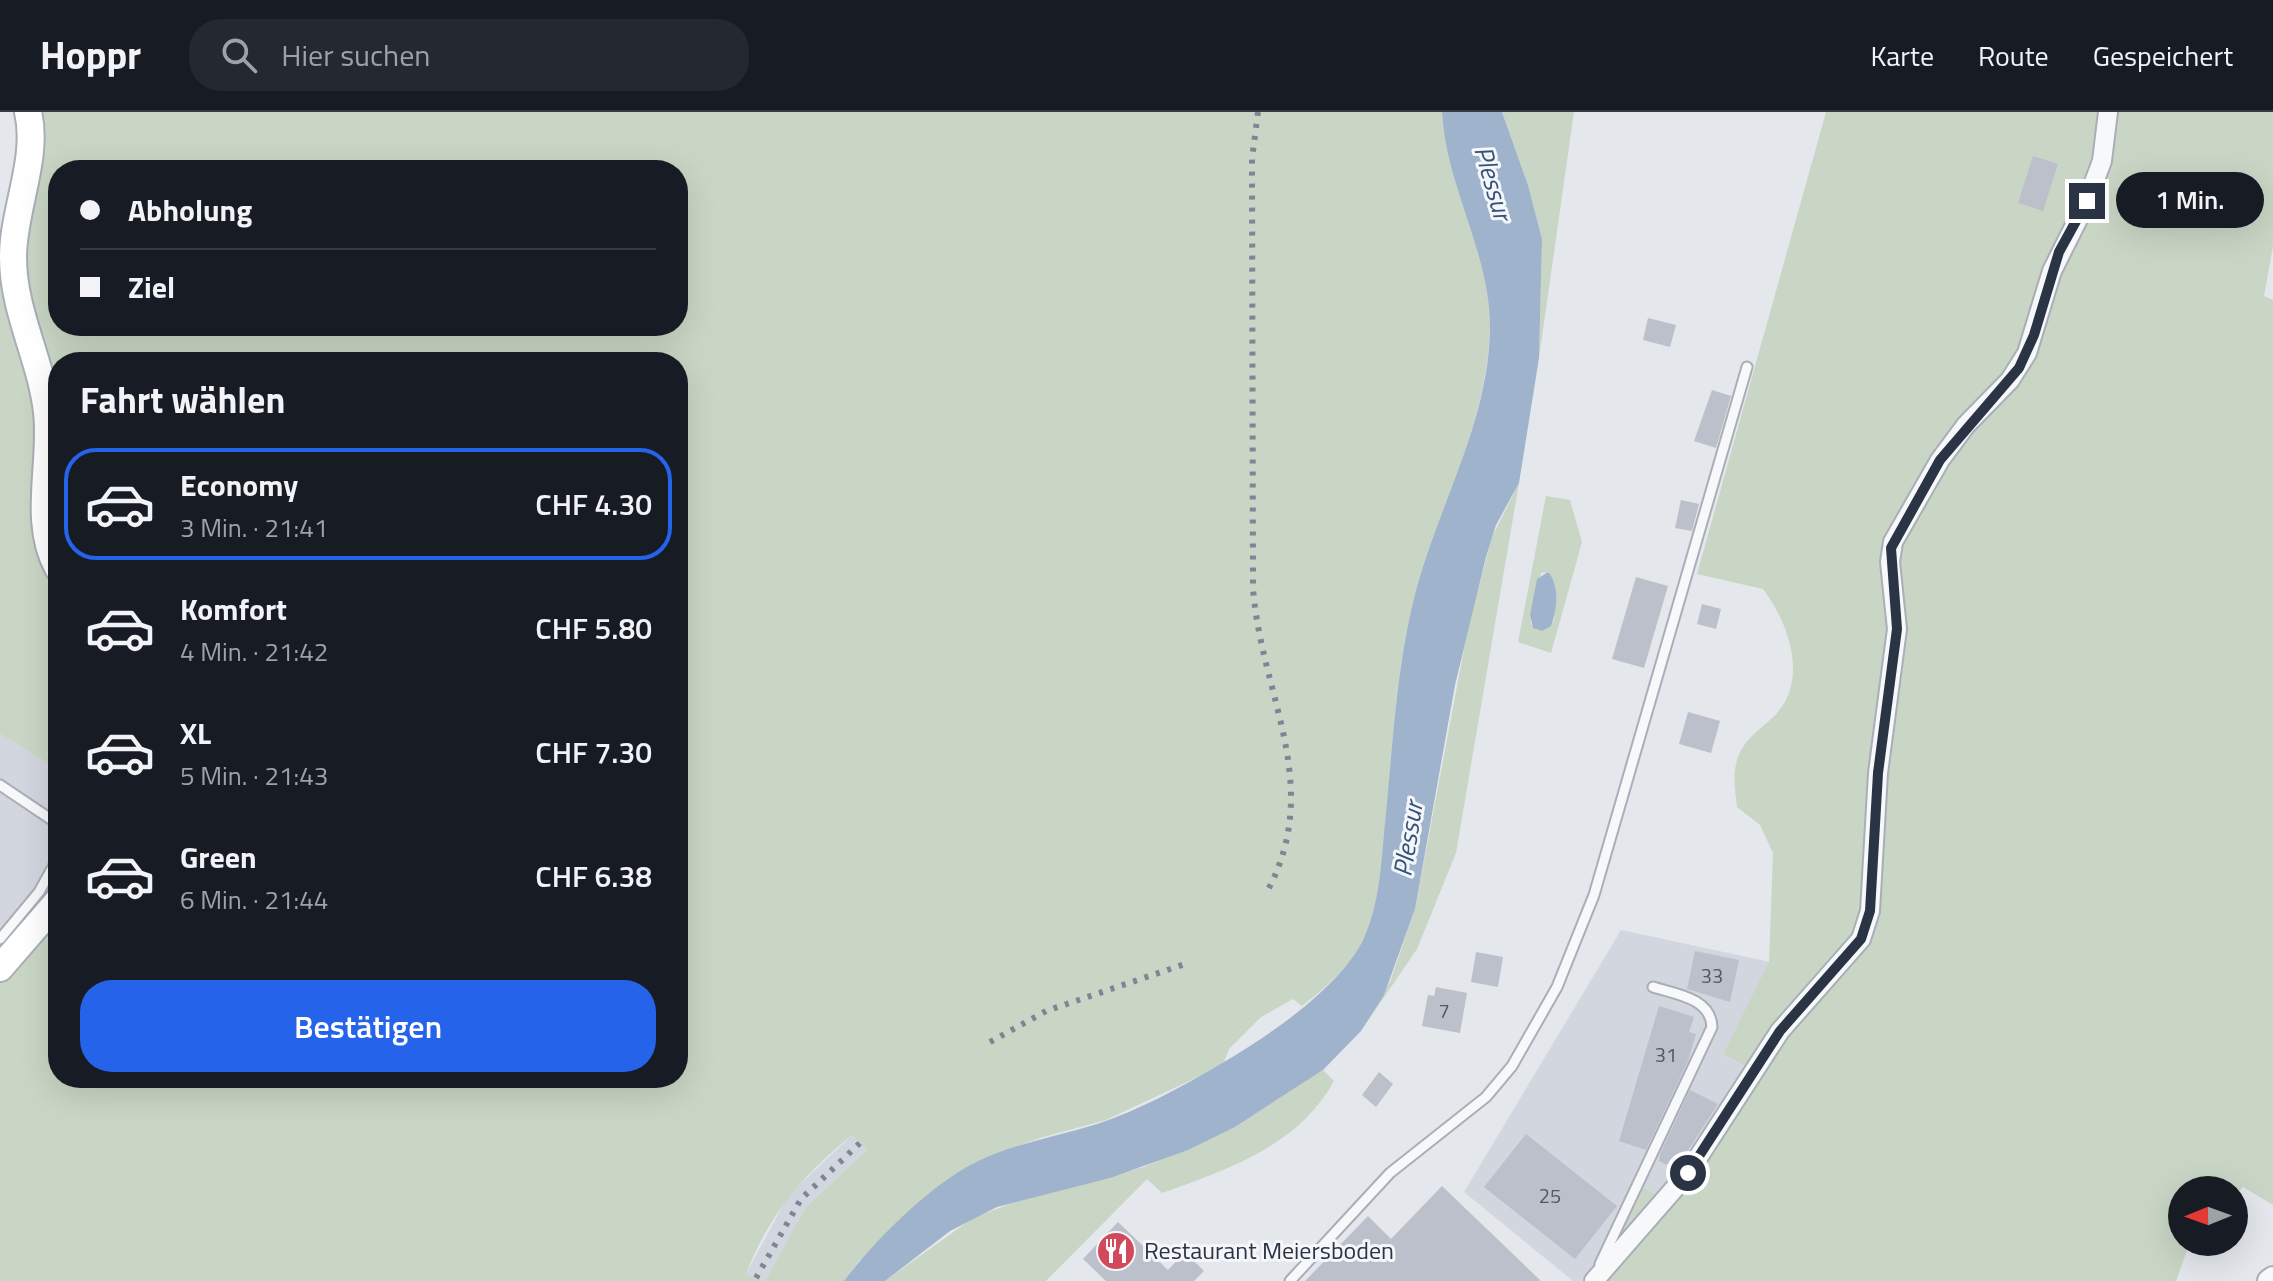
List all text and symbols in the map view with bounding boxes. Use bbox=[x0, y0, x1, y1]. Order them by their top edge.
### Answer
search box bbox=[189, 19, 749, 91]
text: Hoppr bbox=[40, 26, 141, 84]
text: Hier suchen bbox=[281, 32, 430, 78]
icon: search bbox=[217, 33, 261, 77]
text: Karte bbox=[1870, 34, 1934, 77]
text: Route bbox=[1978, 34, 2049, 77]
text: Gespeichert bbox=[2093, 34, 2233, 77]
water label: Plessur bbox=[1464, 141, 1523, 227]
callout: 1 Min. bbox=[2115, 173, 2263, 229]
text: 1 Min. bbox=[2155, 180, 2225, 219]
route end bbox=[2069, 183, 2105, 219]
text: Abholung bbox=[128, 187, 252, 233]
text: Ziel bbox=[128, 264, 175, 310]
text: Fahrt wählen bbox=[80, 372, 285, 427]
text: Economy bbox=[180, 462, 298, 508]
icon: car bbox=[84, 468, 156, 540]
text: CHF 4.30 bbox=[535, 481, 652, 527]
text: 3 Min. · 21:41 bbox=[180, 508, 328, 547]
text: Komfort bbox=[180, 586, 287, 632]
icon: car bbox=[84, 592, 156, 664]
text: CHF 5.80 bbox=[535, 605, 652, 651]
text: 4 Min. · 21:42 bbox=[180, 632, 328, 671]
text: XL bbox=[180, 710, 211, 756]
icon: car bbox=[84, 716, 156, 788]
text: CHF 7.30 bbox=[535, 729, 652, 775]
text: 5 Min. · 21:43 bbox=[180, 756, 328, 795]
water label: Plessur bbox=[1382, 796, 1433, 879]
text: Green bbox=[180, 834, 257, 880]
icon: car bbox=[84, 840, 156, 912]
text: CHF 6.38 bbox=[535, 853, 652, 899]
text: 6 Min. · 21:44 bbox=[180, 880, 328, 919]
house number: 33 bbox=[1701, 960, 1723, 991]
button: Bestätigen bbox=[80, 980, 656, 1072]
house number: 7 bbox=[1438, 995, 1450, 1026]
house number: 31 bbox=[1655, 1039, 1677, 1070]
route start bbox=[1670, 1155, 1706, 1191]
north arrow bbox=[2168, 1176, 2248, 1256]
map controls bbox=[2168, 1176, 2248, 1256]
house number: 25 bbox=[1539, 1180, 1561, 1211]
restaurant icon: Restaurant Meiersboden bbox=[1095, 1230, 1137, 1272]
place label: Restaurant Meiersboden bbox=[1144, 1232, 1394, 1268]

